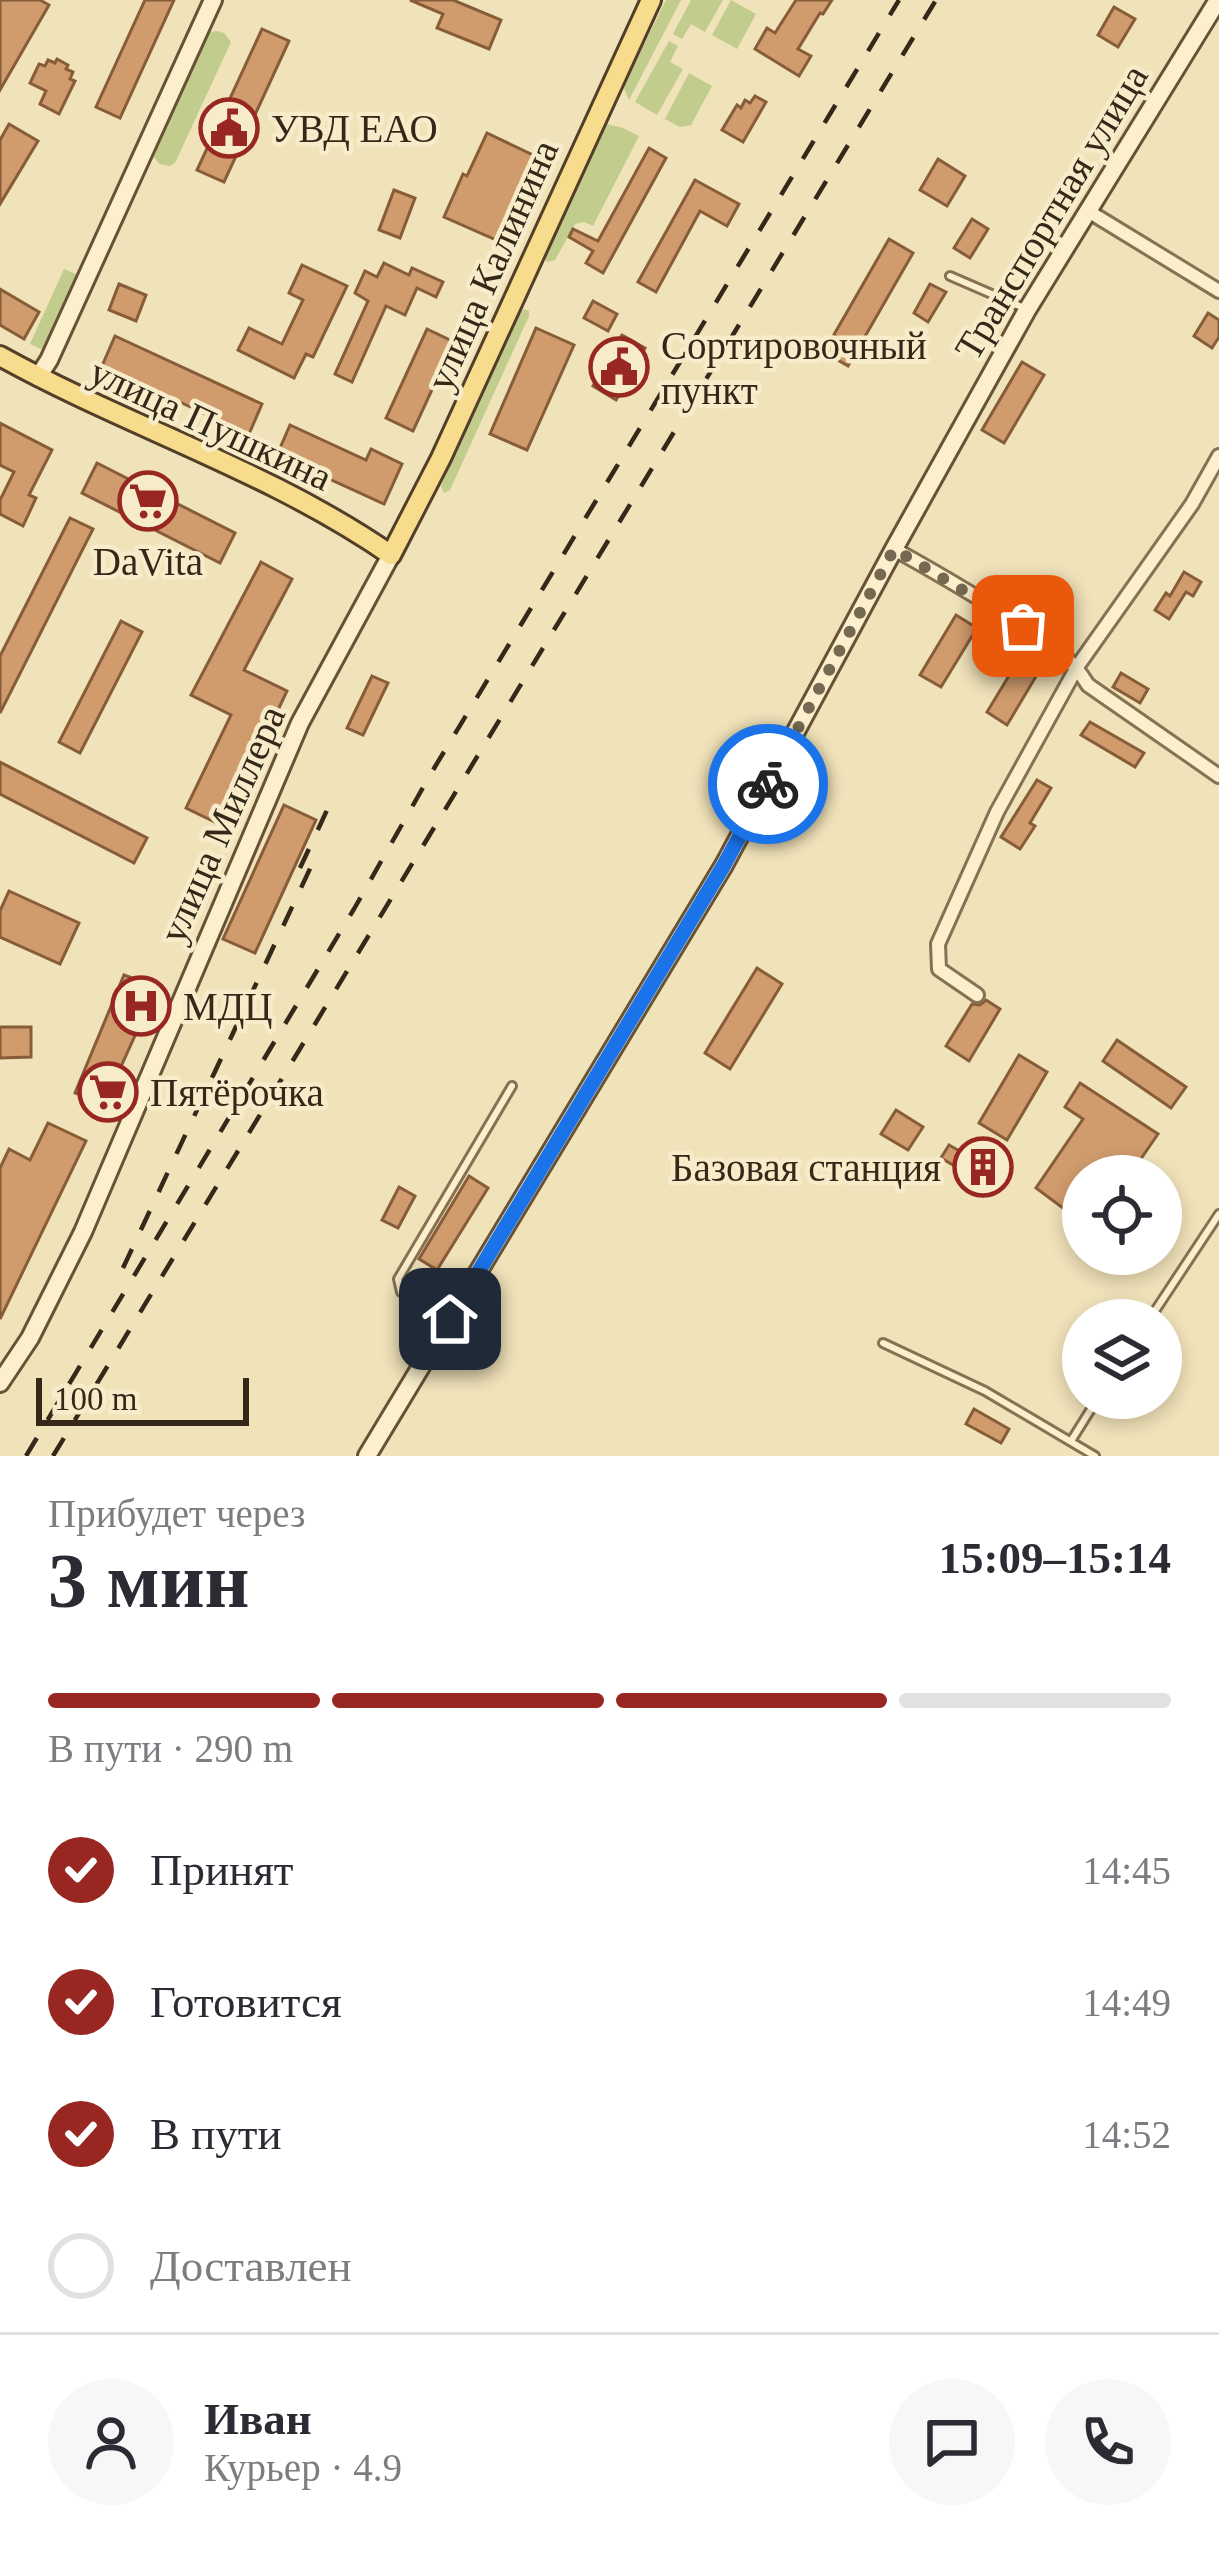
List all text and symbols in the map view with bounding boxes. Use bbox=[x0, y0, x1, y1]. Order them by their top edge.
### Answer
street label: Транспортная улица bbox=[946, 57, 1157, 368]
public building icon: УВД ЕАО bbox=[198, 97, 260, 159]
place label: УВД ЕАО bbox=[271, 107, 438, 151]
street label: улица Калинина bbox=[418, 133, 567, 397]
place label: Сортировочный пункт bbox=[661, 324, 927, 413]
public building icon: Сортировочный пункт bbox=[588, 336, 650, 398]
street label: улица Пушкина bbox=[83, 349, 339, 500]
supermarket icon: DaVita bbox=[117, 470, 179, 532]
place label: DaVita bbox=[93, 540, 203, 583]
pin bbox=[972, 575, 1074, 677]
icon: bag bbox=[990, 593, 1056, 659]
street label: улица Миллера bbox=[151, 699, 294, 949]
courier bbox=[708, 724, 828, 844]
icon: bike bbox=[735, 751, 801, 817]
hospital icon: МДЦ bbox=[110, 975, 172, 1037]
place label: МДЦ bbox=[183, 985, 272, 1029]
supermarket icon: Пятёрочка bbox=[77, 1061, 139, 1123]
place label: Пятёрочка bbox=[150, 1071, 324, 1115]
building icon: Базовая станция bbox=[952, 1136, 1014, 1198]
place label: Базовая станция bbox=[671, 1146, 941, 1189]
map controls bbox=[1062, 1155, 1182, 1419]
button: locate bbox=[1062, 1155, 1182, 1275]
pin bbox=[399, 1268, 501, 1370]
icon: home bbox=[417, 1286, 483, 1352]
button: layers bbox=[1062, 1299, 1182, 1419]
scale bar bbox=[36, 1372, 249, 1425]
text: 100 m bbox=[54, 1381, 137, 1417]
text: Прибудет через bbox=[48, 1492, 306, 1535]
text: 15:09–15:14 bbox=[939, 1533, 1171, 1583]
text: 3 мин bbox=[48, 1537, 250, 1624]
text: В пути · 290 m bbox=[48, 1727, 293, 1770]
icon: check bbox=[48, 1837, 114, 1903]
text: Принят bbox=[150, 1845, 294, 1895]
text: 14:45 bbox=[1082, 1849, 1171, 1892]
icon: check bbox=[48, 1969, 114, 2035]
text: Готовится bbox=[150, 1977, 342, 2027]
text: 14:49 bbox=[1082, 1981, 1171, 2024]
icon: check bbox=[48, 2101, 114, 2167]
text: В пути bbox=[150, 2109, 282, 2159]
text: 14:52 bbox=[1082, 2113, 1171, 2156]
text: Доставлен bbox=[150, 2241, 352, 2291]
button: person bbox=[48, 2379, 174, 2505]
button: chat bbox=[889, 2379, 1015, 2505]
button: phone bbox=[1045, 2379, 1171, 2505]
text: Иван bbox=[204, 2394, 312, 2444]
text: Курьер · 4.9 bbox=[204, 2446, 402, 2489]

